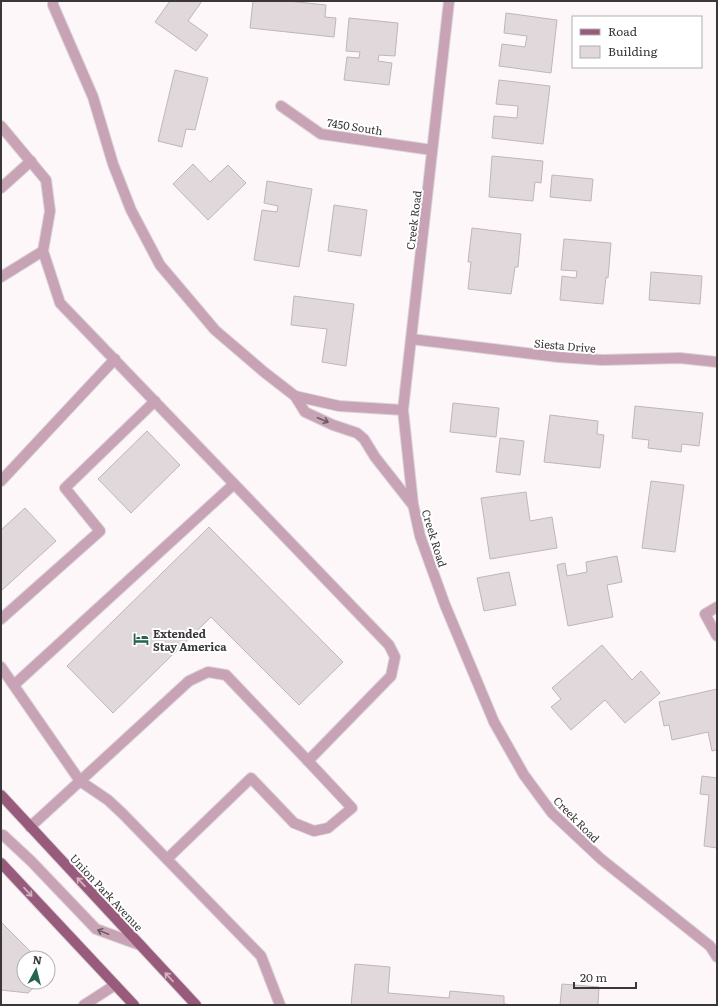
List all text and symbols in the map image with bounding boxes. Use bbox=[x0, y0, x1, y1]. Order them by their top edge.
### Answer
legend bbox=[572, 16, 702, 68]
text: Road bbox=[608, 22, 638, 40]
text: Building bbox=[608, 42, 658, 60]
street label: 7450 South bbox=[326, 114, 384, 138]
street label: Creek Road bbox=[401, 189, 425, 251]
street label: Siesta Drive bbox=[533, 334, 597, 356]
one-way arrow bbox=[317, 417, 329, 425]
street label: Creek Road bbox=[419, 507, 451, 569]
place label: Extended Stay America bbox=[153, 625, 227, 654]
hotel icon: Extended Stay America bbox=[132, 630, 150, 648]
street label: Creek Road bbox=[550, 792, 604, 846]
street label: Union Park Avenue bbox=[67, 850, 147, 934]
one-way arrow bbox=[76, 876, 85, 887]
one-way arrow bbox=[23, 887, 32, 897]
one-way arrow bbox=[98, 928, 110, 936]
north arrow bbox=[16, 950, 56, 990]
text: N bbox=[32, 951, 43, 968]
scale bar bbox=[574, 964, 636, 990]
text: 20 m bbox=[580, 968, 607, 986]
one-way arrow bbox=[165, 972, 174, 982]

